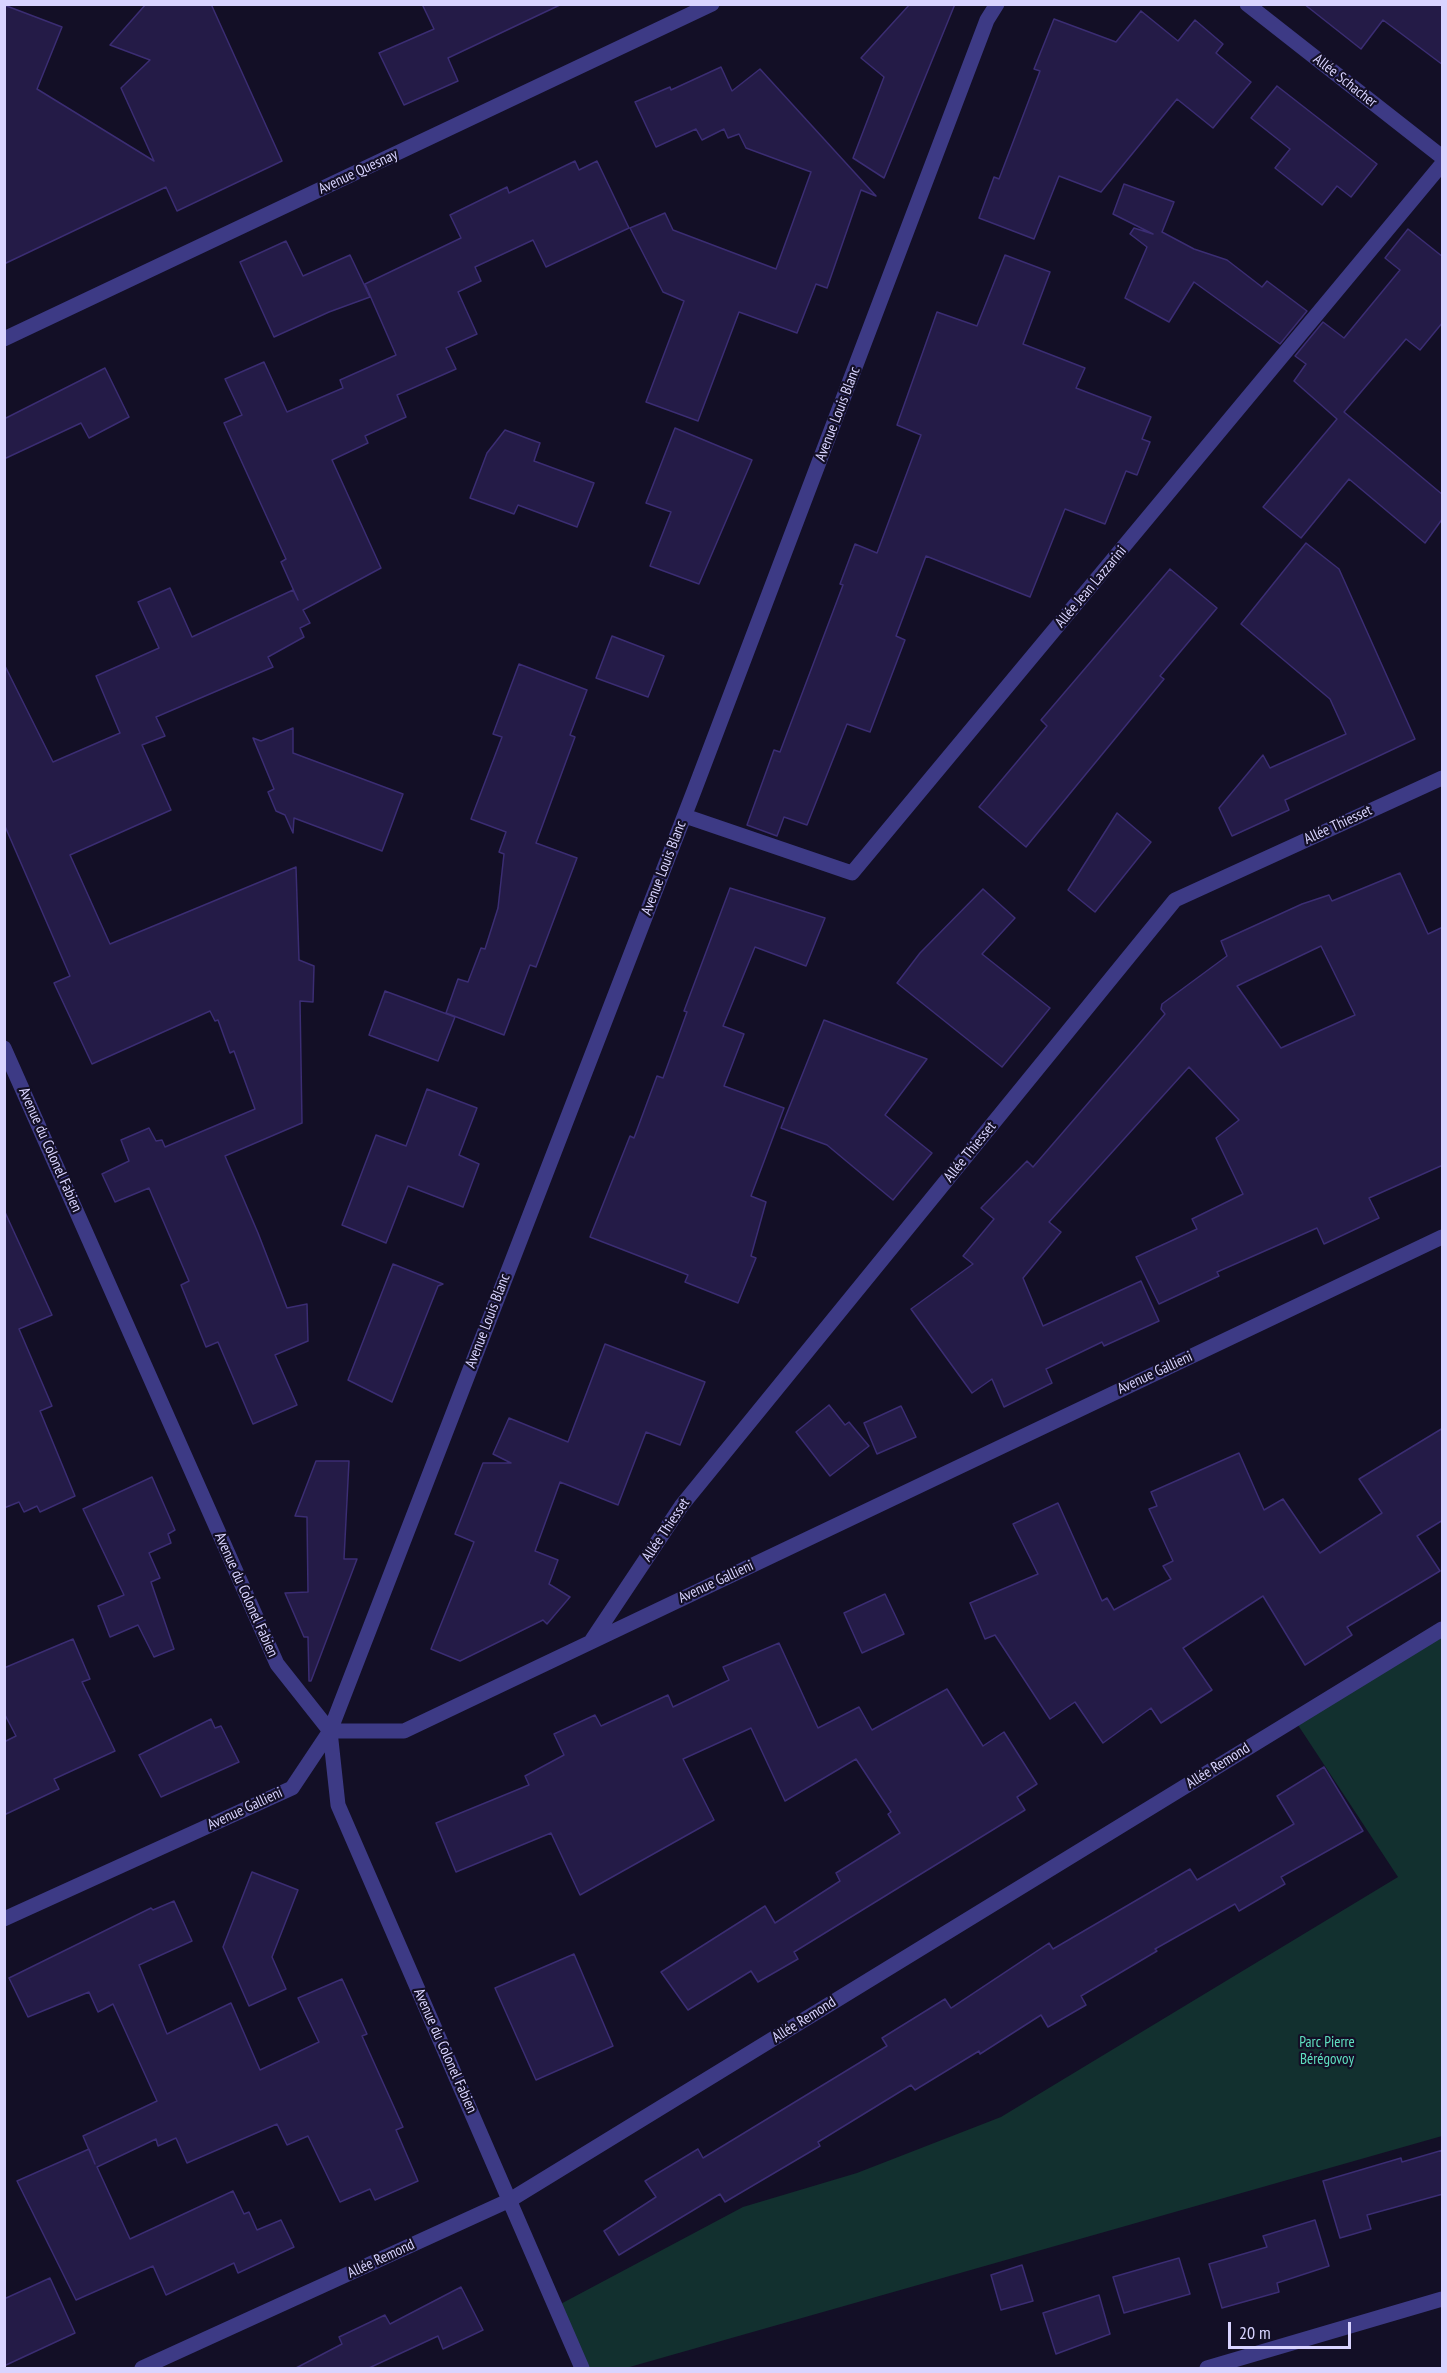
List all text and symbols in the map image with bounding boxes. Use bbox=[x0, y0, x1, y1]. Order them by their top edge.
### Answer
street label: Allée Schacher bbox=[1309, 50, 1381, 112]
street label: Avenue Quesnay bbox=[316, 146, 400, 198]
street label: Avenue Louis Blanc bbox=[812, 364, 864, 464]
street label: Allée Jean Lazzarini bbox=[1052, 542, 1130, 632]
street label: Allée Thiesset bbox=[1301, 801, 1375, 849]
street label: Avenue Louis Blanc bbox=[638, 818, 690, 918]
street label: Avenue du Colonel Fabien bbox=[14, 1085, 86, 1215]
street label: Allée Thiesset bbox=[940, 1118, 1000, 1186]
street label: Avenue Louis Blanc bbox=[462, 1271, 514, 1371]
street label: Avenue Gallieni bbox=[1115, 1348, 1195, 1398]
street label: Allée Thiesset bbox=[638, 1495, 694, 1565]
street label: Avenue du Colonel Fabien bbox=[210, 1530, 282, 1660]
street label: Avenue Gallieni bbox=[676, 1557, 756, 1607]
street label: Allée Remond bbox=[1183, 1739, 1253, 1793]
street label: Avenue Gallieni bbox=[205, 1784, 285, 1834]
street label: Avenue du Colonel Fabien bbox=[409, 1986, 481, 2116]
street label: Allée Remond bbox=[769, 1993, 839, 2047]
park label: Parc Pierre Bérégovoy bbox=[1299, 2034, 1355, 2069]
street label: Allée Remond bbox=[345, 2236, 417, 2282]
scale bar bbox=[1231, 2310, 1354, 2348]
text: 20 m bbox=[1239, 2321, 1271, 2344]

